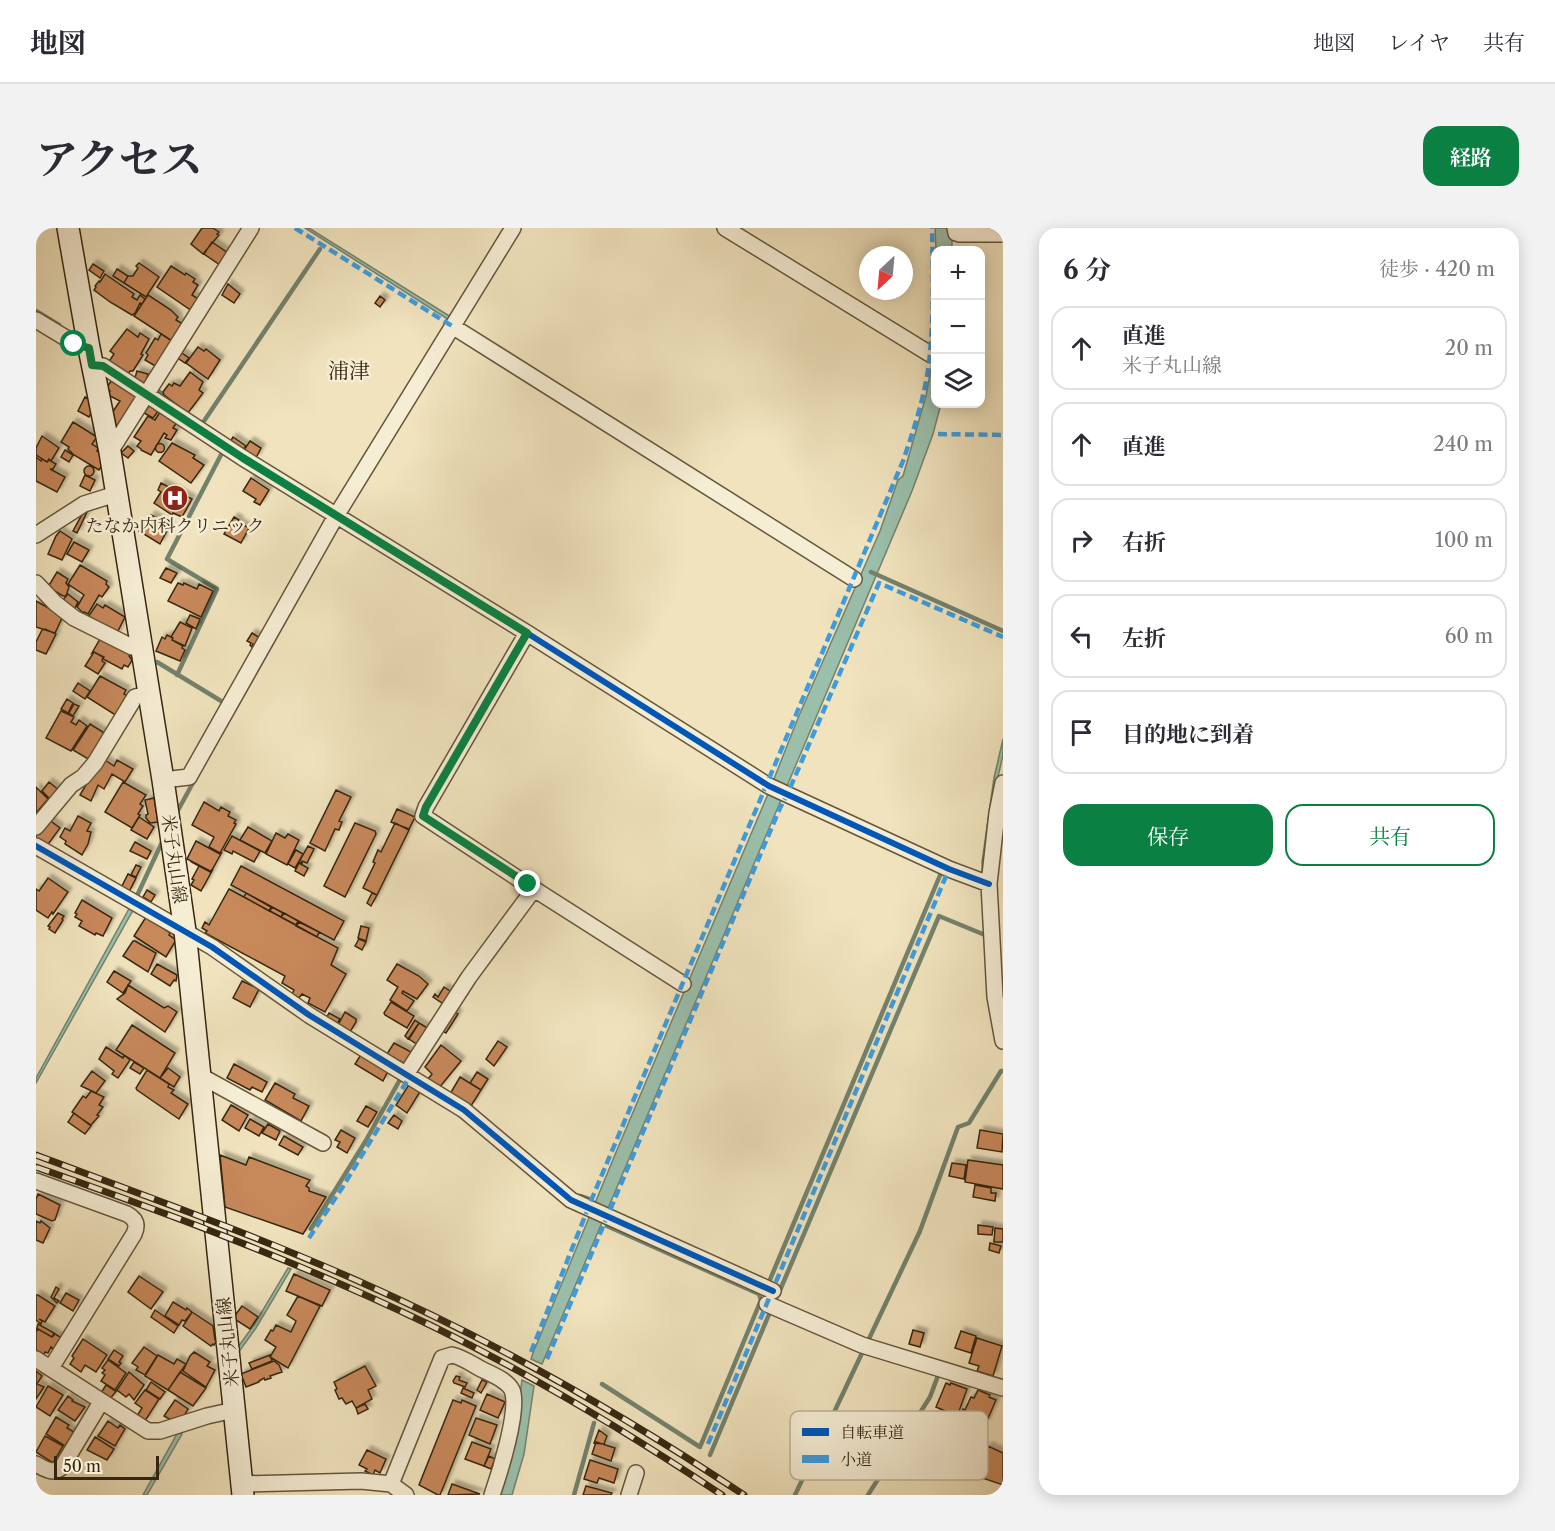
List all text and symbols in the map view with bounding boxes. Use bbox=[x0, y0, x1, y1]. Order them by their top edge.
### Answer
text: 地図 bbox=[30, 26, 86, 60]
text: 地図 bbox=[1313, 30, 1355, 55]
text: レイヤ bbox=[1388, 30, 1450, 55]
text: 共有 bbox=[1483, 30, 1525, 55]
button: 経路 bbox=[1423, 126, 1519, 186]
text: アクセス bbox=[36, 133, 203, 185]
north arrow bbox=[859, 246, 913, 300]
map controls bbox=[931, 246, 985, 408]
button: + bbox=[931, 246, 985, 300]
text: 6 分 bbox=[1063, 254, 1111, 286]
text: 徒歩 · 420 m bbox=[1379, 257, 1495, 281]
button: − bbox=[931, 300, 985, 354]
text: 直進 bbox=[1122, 322, 1166, 349]
route start bbox=[60, 330, 86, 356]
icon: ahead bbox=[1065, 332, 1098, 365]
text: 20 m bbox=[1445, 336, 1493, 360]
text: 米子丸山線 bbox=[1122, 353, 1222, 377]
button: layers bbox=[931, 354, 985, 408]
district label: 浦津 bbox=[328, 358, 370, 383]
icon: ahead bbox=[1065, 428, 1098, 461]
text: 240 m bbox=[1433, 432, 1493, 456]
text: 直進 bbox=[1122, 433, 1166, 460]
hospital icon: たなか内科クリニック bbox=[160, 483, 190, 513]
place label: たなか内科クリニック bbox=[86, 515, 264, 537]
icon: right bbox=[1065, 524, 1098, 557]
text: 100 m bbox=[1435, 528, 1493, 552]
text: 右折 bbox=[1122, 529, 1166, 556]
icon: left bbox=[1065, 620, 1098, 653]
text: 60 m bbox=[1445, 624, 1493, 648]
text: 左折 bbox=[1122, 625, 1166, 652]
icon: arrive bbox=[1065, 716, 1098, 749]
text: 目的地に到着 bbox=[1122, 721, 1254, 748]
button: 保存 bbox=[1063, 804, 1273, 866]
button: 共有 bbox=[1285, 804, 1495, 866]
street label: 米子丸山線 bbox=[157, 813, 191, 905]
route end bbox=[514, 870, 540, 896]
street label: 米子丸山線 bbox=[212, 1296, 244, 1388]
legend bbox=[790, 1411, 988, 1480]
text: 自転車道 bbox=[840, 1422, 904, 1442]
text: 小道 bbox=[840, 1449, 872, 1469]
scale bar bbox=[54, 1453, 159, 1480]
text: 50 m bbox=[63, 1456, 101, 1476]

